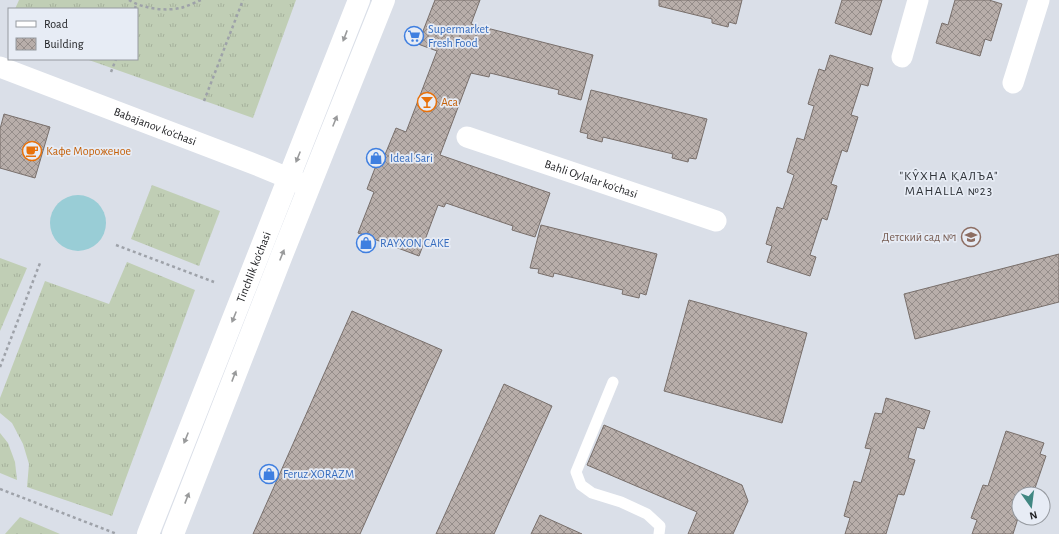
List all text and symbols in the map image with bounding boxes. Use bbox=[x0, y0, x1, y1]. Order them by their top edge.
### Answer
legend bbox=[8, 8, 138, 60]
text: Road bbox=[44, 18, 68, 30]
place label: Supermarket Fresh Food bbox=[428, 23, 489, 49]
supermarket icon: Supermarket Fresh Food bbox=[403, 25, 425, 47]
one-way arrow bbox=[342, 31, 348, 43]
text: Building bbox=[44, 38, 84, 50]
bar icon: Аса bbox=[416, 91, 438, 113]
place label: Аса bbox=[441, 96, 459, 108]
street label: Babajanov ko'chasi bbox=[112, 105, 198, 147]
one-way arrow bbox=[332, 115, 338, 127]
cafe icon: Кафе Мороженое bbox=[21, 140, 43, 162]
place label: Кафе Мороженое bbox=[46, 145, 131, 157]
shop icon: Ideal Sari bbox=[365, 147, 387, 169]
one-way arrow bbox=[294, 152, 300, 164]
place label: Ideal Sari bbox=[390, 152, 433, 164]
street label: Bahli Oylalar ko'chasi bbox=[543, 158, 639, 200]
district label: "KŶХНА ҚАЛЪА" MAHALLA №23 bbox=[899, 169, 999, 198]
school or university icon: Детский сад №1 bbox=[960, 226, 982, 248]
street label: Tinchlik ko'chasi bbox=[234, 230, 273, 304]
place label: Детский сад №1 bbox=[882, 231, 957, 243]
shop icon: RAYXON CAKE bbox=[355, 232, 377, 254]
place label: RAYXON CAKE bbox=[380, 237, 450, 249]
one-way arrow bbox=[279, 249, 285, 261]
one-way arrow bbox=[231, 312, 237, 324]
one-way arrow bbox=[232, 370, 238, 382]
one-way arrow bbox=[183, 432, 189, 444]
shop icon: Feruz XORAZM bbox=[258, 463, 280, 485]
place label: Feruz XORAZM bbox=[283, 468, 354, 480]
north arrow bbox=[1011, 486, 1051, 526]
one-way arrow bbox=[185, 491, 191, 503]
text: N bbox=[1028, 509, 1038, 521]

